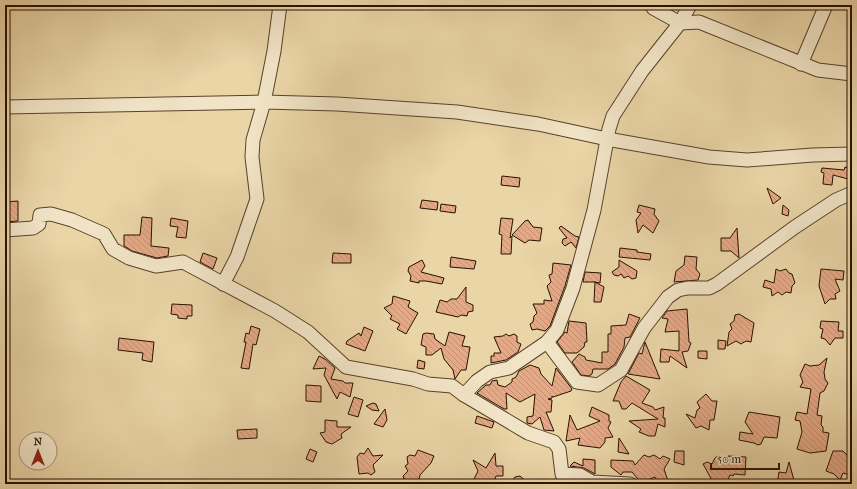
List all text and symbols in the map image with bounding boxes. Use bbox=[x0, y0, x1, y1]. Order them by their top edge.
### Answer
north arrow bbox=[18, 431, 58, 471]
text: N bbox=[34, 435, 43, 448]
scale bar bbox=[711, 445, 779, 471]
text: 50 m bbox=[717, 452, 741, 466]

